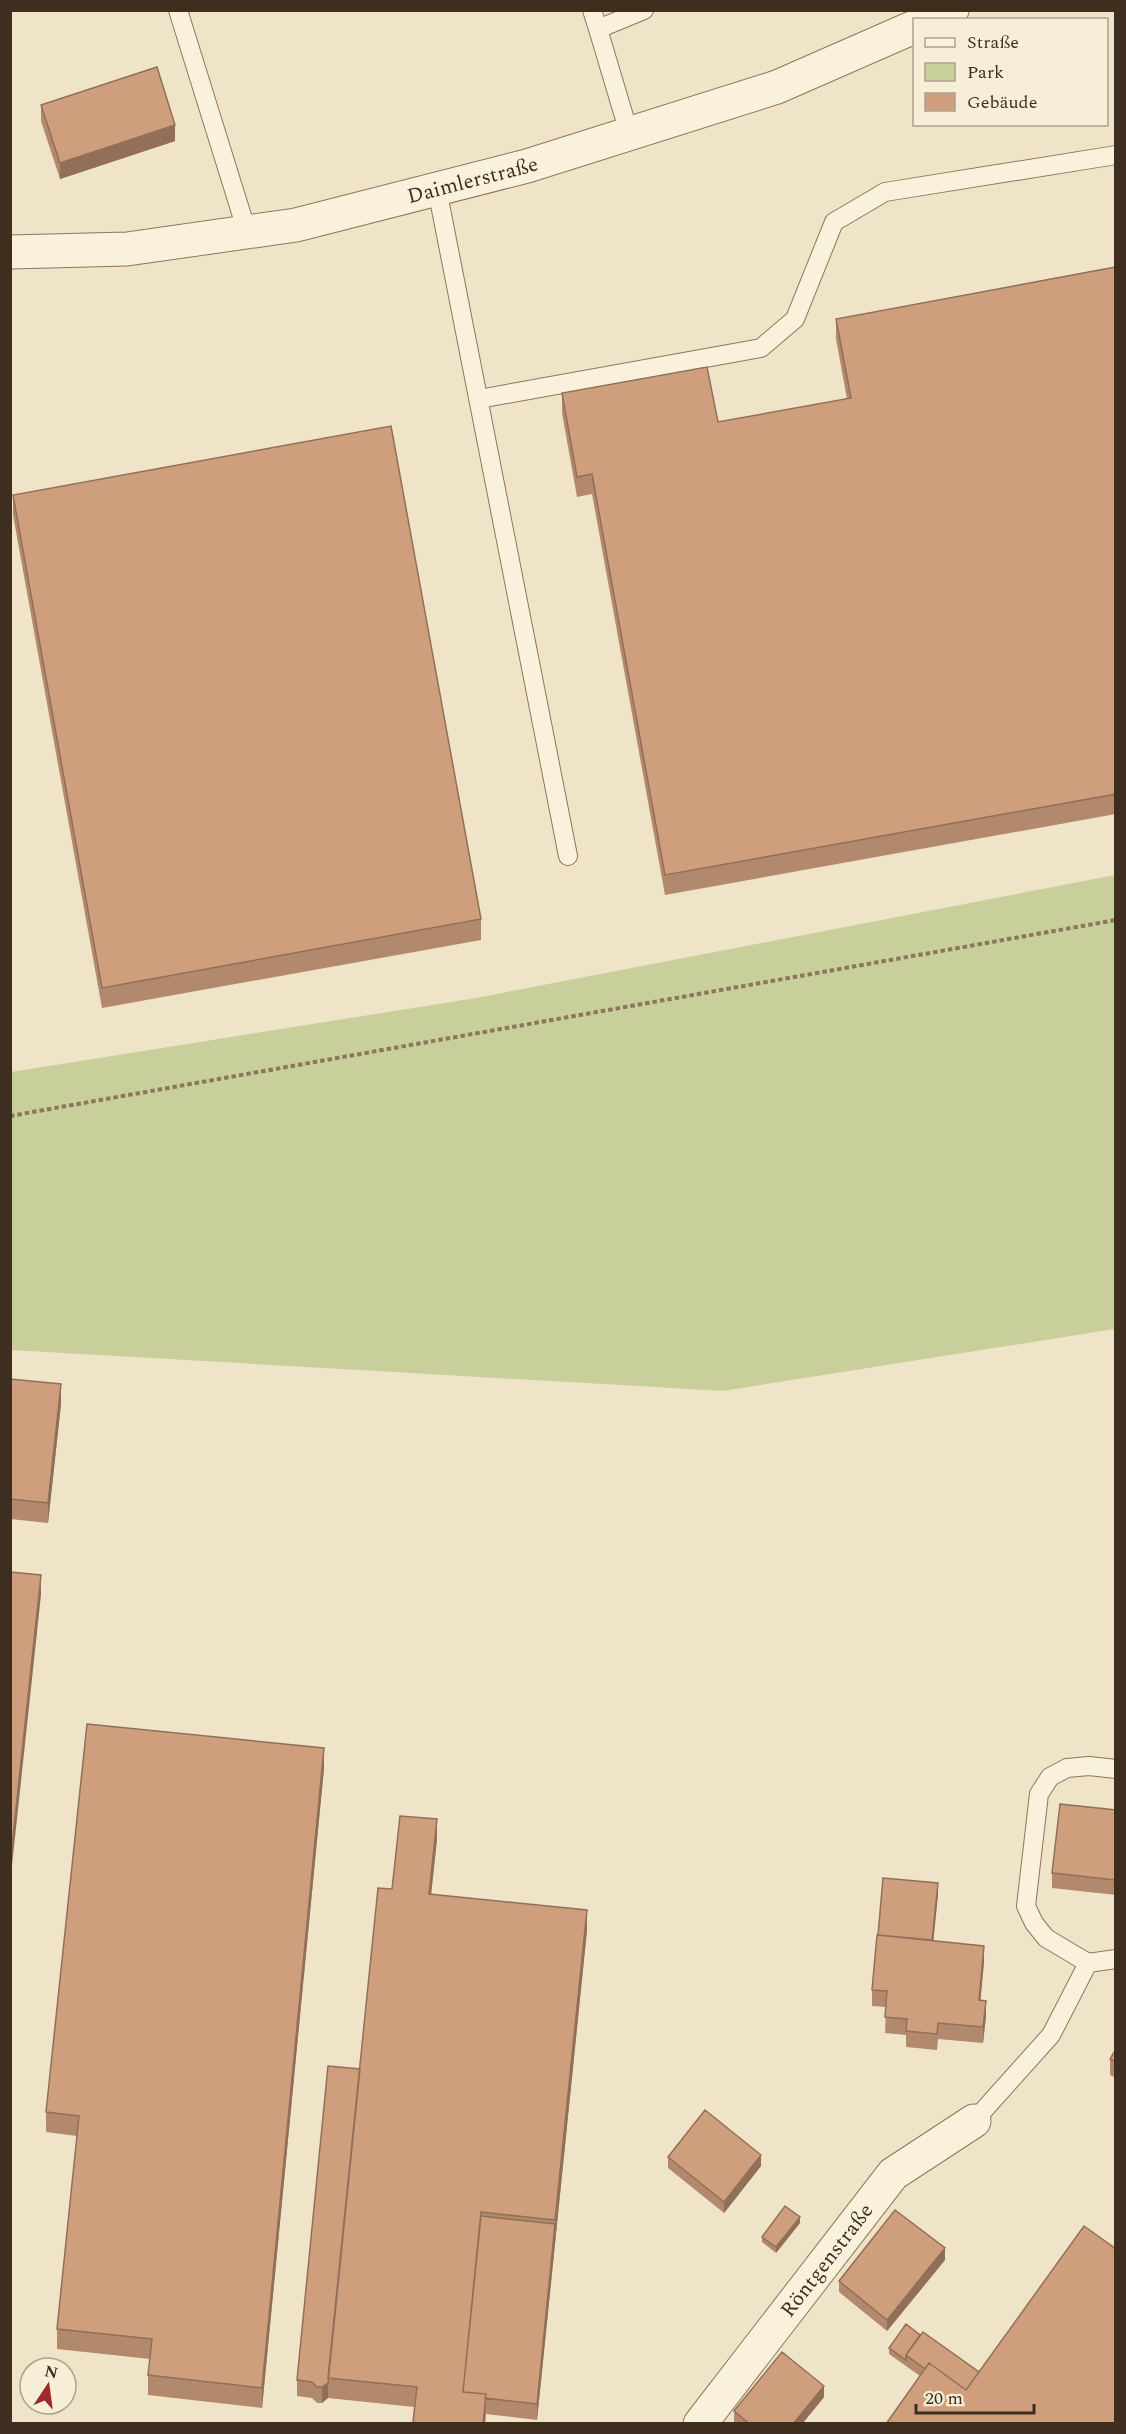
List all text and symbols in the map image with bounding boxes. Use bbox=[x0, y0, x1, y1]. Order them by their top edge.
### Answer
legend bbox=[913, 18, 1108, 126]
text: Straße bbox=[967, 29, 1019, 56]
text: Park bbox=[967, 59, 1004, 86]
text: Gebäude bbox=[967, 89, 1037, 116]
street label: Daimlerstraße bbox=[404, 148, 543, 213]
street label: Röntgenstraße bbox=[773, 2197, 882, 2325]
north arrow bbox=[18, 2356, 78, 2416]
text: N bbox=[42, 2359, 60, 2386]
scale bar bbox=[916, 2377, 1034, 2415]
text: 20 m bbox=[925, 2385, 963, 2412]

